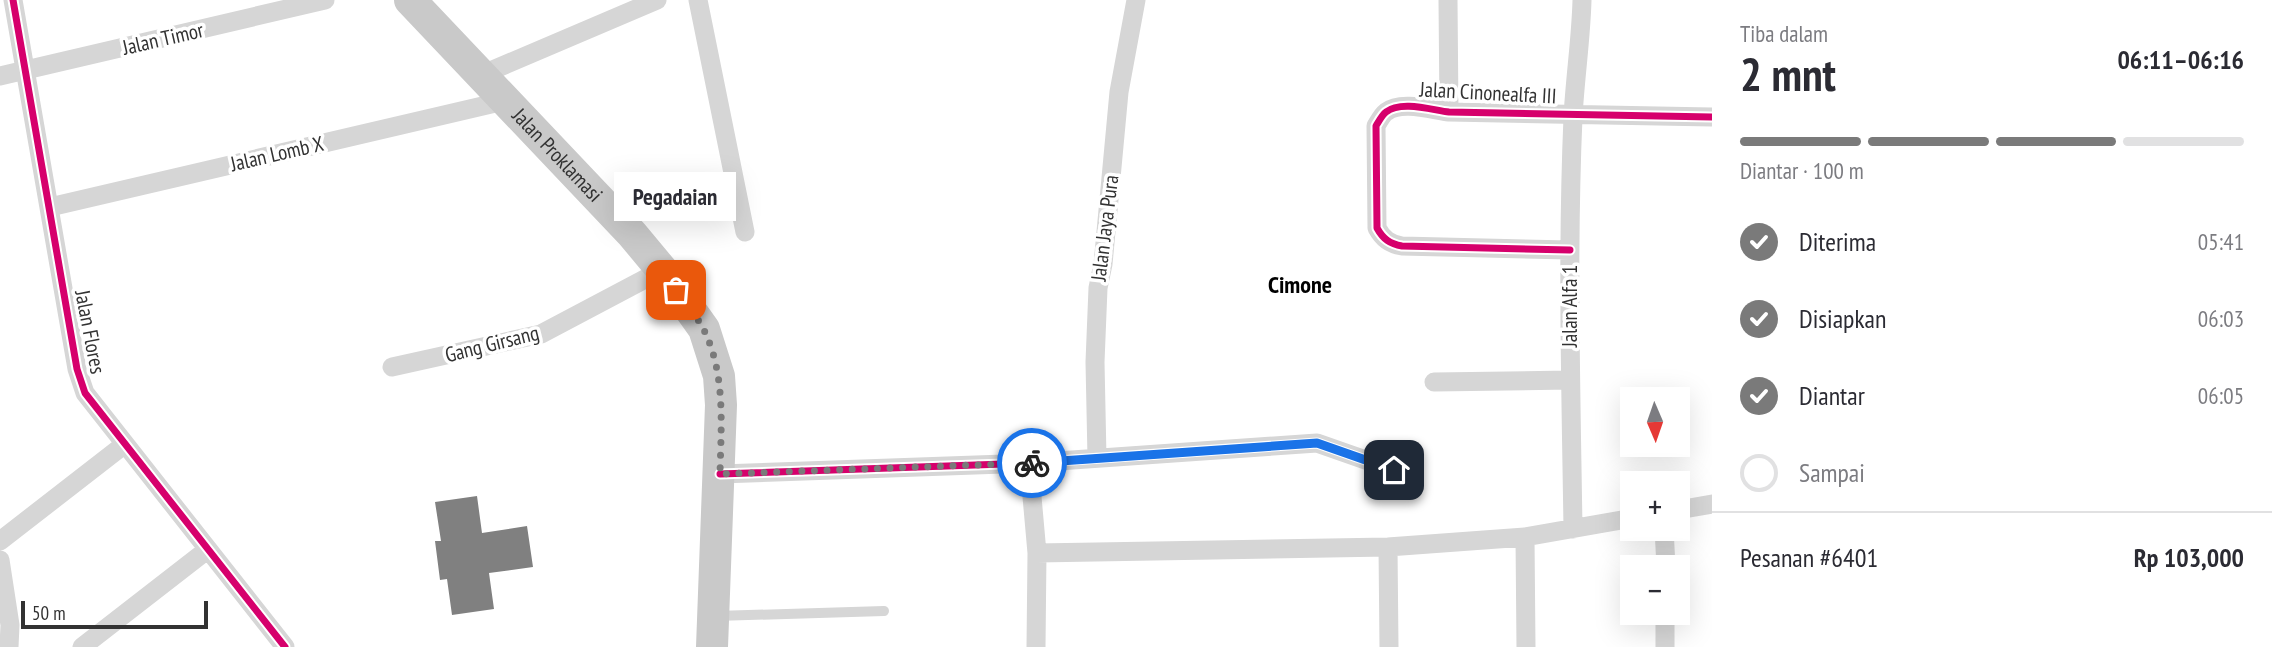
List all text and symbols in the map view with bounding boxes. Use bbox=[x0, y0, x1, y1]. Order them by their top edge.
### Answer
street label: Jalan Timor bbox=[119, 16, 206, 61]
text: Tiba dalam bbox=[1740, 19, 1828, 48]
text: 06:11–06:16 bbox=[2117, 43, 2244, 76]
text: 2 mnt bbox=[1740, 44, 1836, 104]
street label: Jalan Cinonealfa III bbox=[1418, 75, 1557, 110]
street label: Jalan Proklamasi bbox=[506, 102, 609, 208]
street label: Jalan Lomb X bbox=[227, 130, 326, 178]
text: Diantar · 100 m bbox=[1740, 156, 1864, 185]
callout: Pegadaian bbox=[615, 171, 737, 220]
street label: Jalan Jaya Pura bbox=[1084, 173, 1124, 284]
text: Pegadaian bbox=[633, 182, 717, 211]
icon: check bbox=[1740, 223, 1778, 261]
text: Diterima bbox=[1799, 225, 1876, 258]
text: 05:41 bbox=[2198, 227, 2244, 256]
pin bbox=[646, 260, 706, 320]
street label: Jalan Alfa 1 bbox=[1556, 265, 1583, 348]
district label: Cimone bbox=[1268, 269, 1332, 300]
icon: bag bbox=[657, 271, 695, 309]
street label: Jalan Flores bbox=[69, 287, 112, 376]
icon: check bbox=[1740, 300, 1778, 338]
text: Disiapkan bbox=[1799, 302, 1886, 335]
text: 06:03 bbox=[2198, 304, 2244, 333]
street label: Gang Girsang bbox=[442, 319, 542, 368]
icon: check bbox=[1740, 377, 1778, 415]
text: Diantar bbox=[1799, 379, 1865, 412]
text: 06:05 bbox=[2198, 381, 2244, 410]
north arrow bbox=[1620, 387, 1690, 457]
map controls bbox=[1620, 387, 1690, 625]
courier bbox=[997, 428, 1067, 498]
pin bbox=[1364, 440, 1424, 500]
icon: bike bbox=[1013, 444, 1051, 482]
icon: home bbox=[1375, 451, 1413, 489]
text: Sampai bbox=[1799, 456, 1865, 489]
button: + bbox=[1620, 471, 1690, 541]
text: Pesanan #6401 bbox=[1740, 541, 1878, 574]
text: Rp 103,000 bbox=[2134, 541, 2244, 574]
button: − bbox=[1620, 555, 1690, 625]
scale bar bbox=[21, 598, 208, 630]
text: 50 m bbox=[32, 601, 66, 625]

